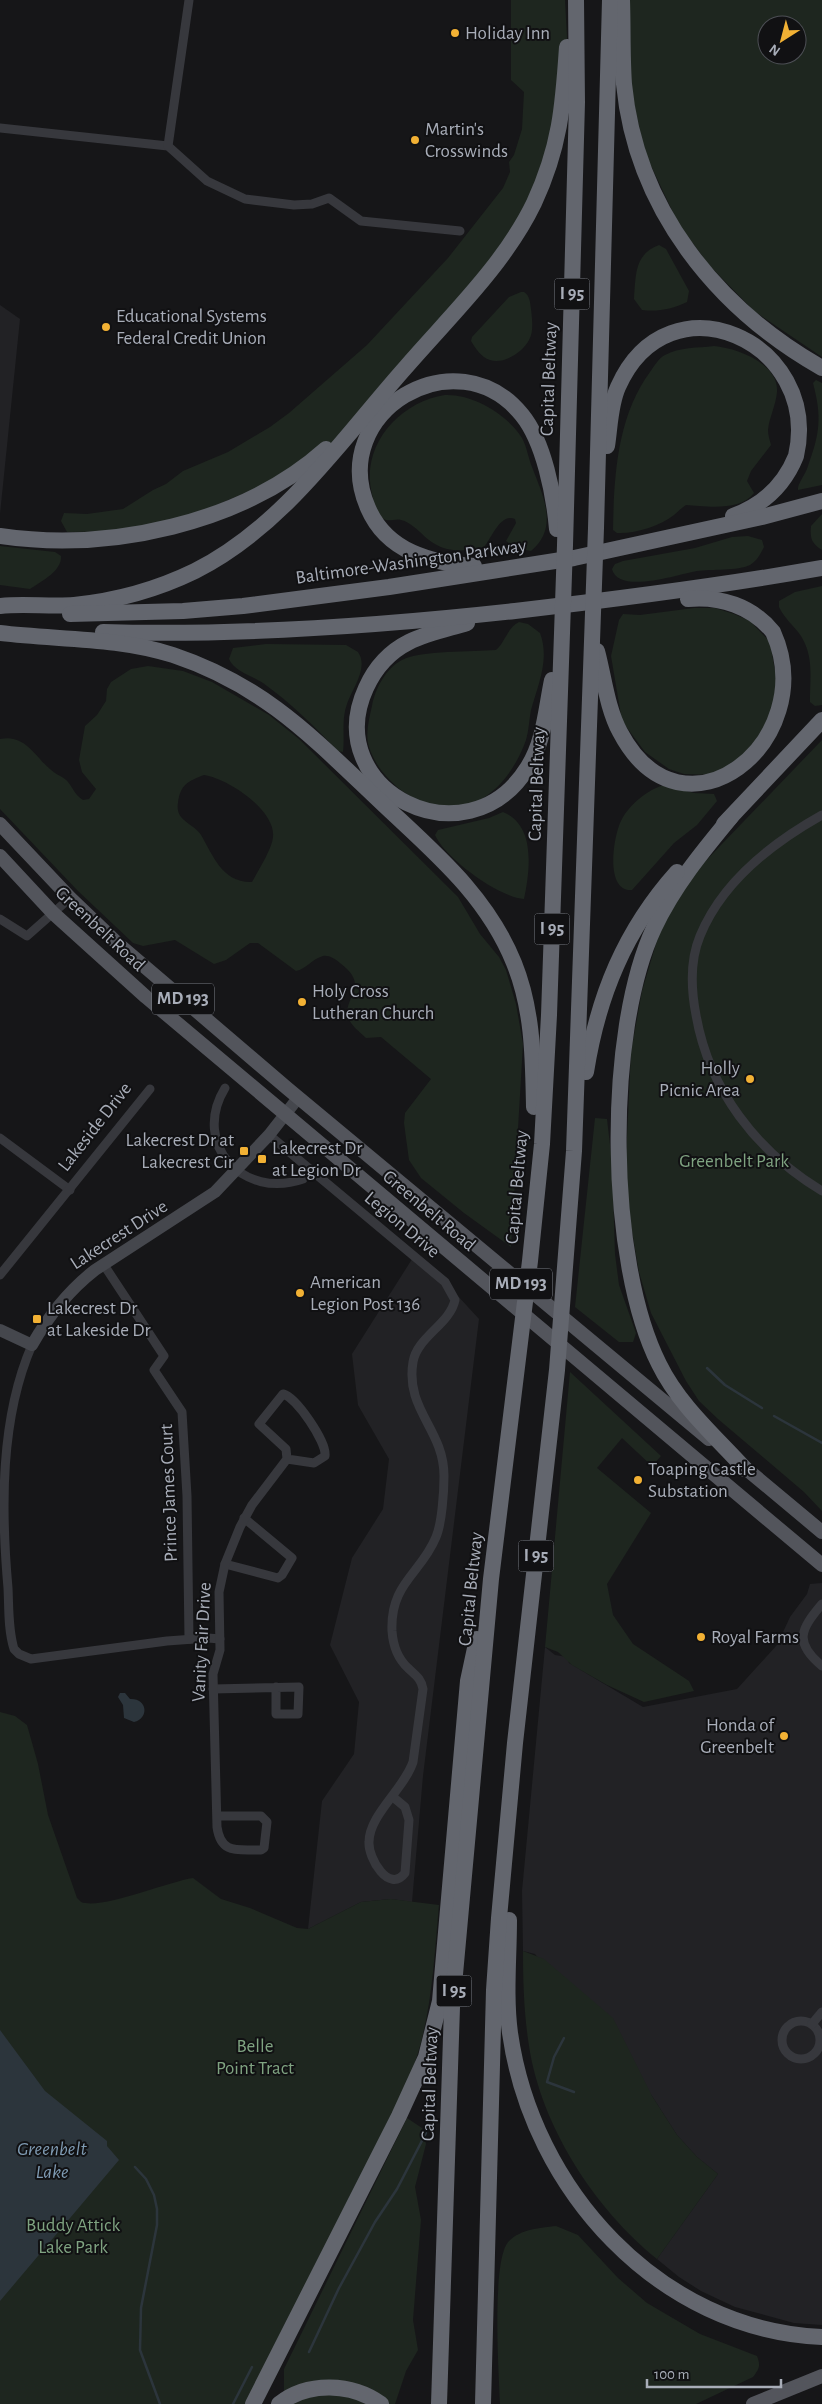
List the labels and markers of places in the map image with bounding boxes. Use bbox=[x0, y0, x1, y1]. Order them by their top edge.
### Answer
place label: Holiday Inn bbox=[465, 24, 550, 43]
marker: Holiday Inn bbox=[449, 27, 461, 39]
place label: Martin's Crosswinds bbox=[425, 120, 508, 161]
marker: Martin's Crosswinds bbox=[409, 134, 421, 146]
place label: Educational Systems Federal Credit Union bbox=[116, 307, 267, 348]
marker: Educational Systems Federal Credit Union bbox=[100, 321, 112, 333]
place label: Holy Cross Lutheran Church bbox=[312, 982, 434, 1023]
marker: Holy Cross Lutheran Church bbox=[296, 996, 308, 1008]
place label: Holly Picnic Area bbox=[659, 1059, 740, 1100]
marker: Holly Picnic Area bbox=[744, 1073, 756, 1085]
place label: Lakecrest Dr at Lakecrest Cir bbox=[126, 1131, 234, 1172]
place label: Lakecrest Dr at Legion Dr bbox=[272, 1139, 362, 1180]
marker: Lakecrest Dr at Lakecrest Cir bbox=[238, 1145, 250, 1157]
marker: Lakecrest Dr at Legion Dr bbox=[256, 1153, 268, 1165]
place label: American Legion Post 136 bbox=[310, 1273, 420, 1314]
marker: American Legion Post 136 bbox=[294, 1287, 306, 1299]
place label: Lakecrest Dr at Lakeside Dr bbox=[47, 1299, 151, 1340]
marker: Lakecrest Dr at Lakeside Dr bbox=[31, 1313, 43, 1325]
place label: Toaping Castle Substation bbox=[648, 1460, 756, 1501]
marker: Toaping Castle Substation bbox=[632, 1474, 644, 1486]
place label: Royal Farms bbox=[711, 1628, 799, 1647]
marker: Royal Farms bbox=[695, 1631, 707, 1643]
place label: Honda of Greenbelt bbox=[700, 1716, 775, 1757]
marker: Honda of Greenbelt bbox=[778, 1730, 790, 1742]

